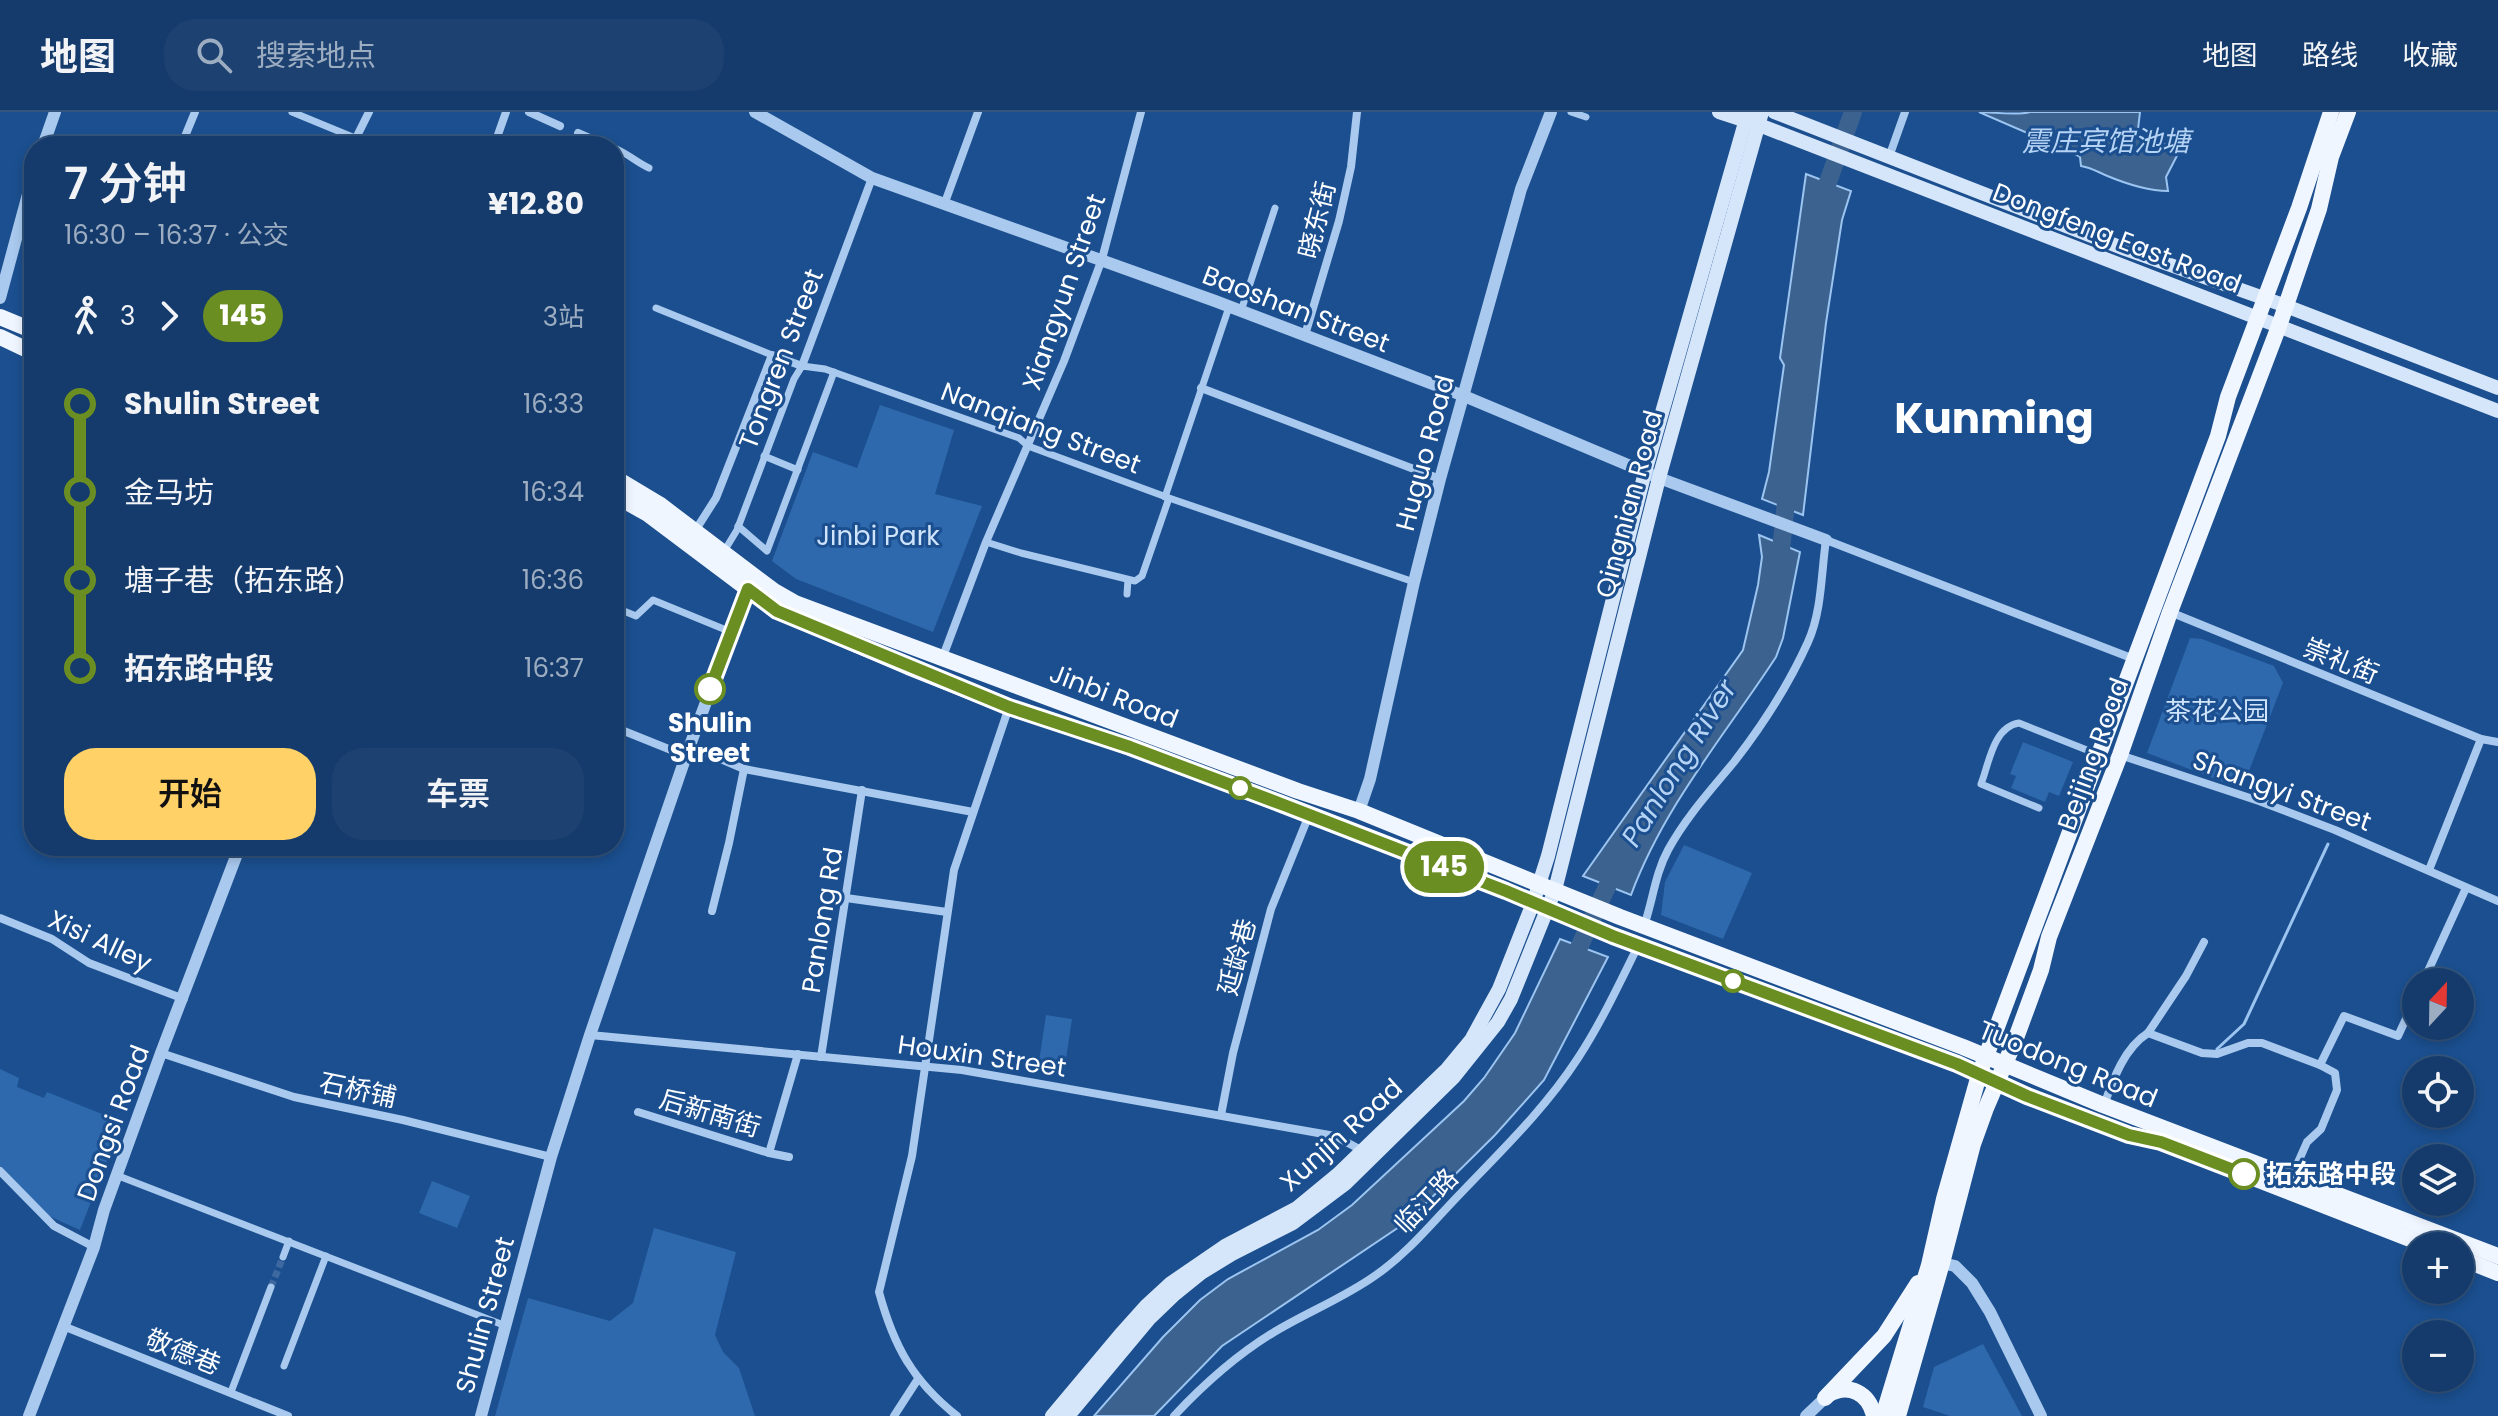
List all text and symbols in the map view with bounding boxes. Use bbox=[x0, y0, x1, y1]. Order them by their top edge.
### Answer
search box bbox=[164, 19, 724, 91]
text: 地图 bbox=[40, 30, 116, 83]
icon: search bbox=[192, 33, 236, 77]
text: 搜索地点 bbox=[256, 34, 376, 77]
text: 地图 bbox=[2202, 36, 2258, 75]
text: 路线 bbox=[2302, 36, 2358, 75]
text: 收藏 bbox=[2402, 36, 2458, 75]
water label: 震庄宾馆池塘 bbox=[2022, 122, 2194, 161]
text: 7 分钟 bbox=[64, 153, 187, 214]
street label: Dongfeng East Road bbox=[1988, 174, 2246, 302]
street label: 晓东街 bbox=[1290, 178, 1344, 262]
text: ¥12.80 bbox=[488, 182, 584, 225]
street label: Xiangyun Street bbox=[1014, 189, 1114, 395]
text: 16:30 – 16:37 · 公交 bbox=[64, 217, 289, 253]
street label: Baoshan Street bbox=[1197, 257, 1395, 361]
street label: Tongren Street bbox=[730, 264, 832, 454]
icon: walk bbox=[64, 294, 108, 338]
icon: forward bbox=[147, 294, 191, 338]
text: 145 bbox=[219, 296, 267, 335]
text: 3 bbox=[120, 298, 135, 334]
text: 3站 bbox=[543, 299, 584, 335]
street label: Huguo Road bbox=[1387, 371, 1463, 535]
street label: Nanqiang Street bbox=[936, 373, 1146, 483]
text: Shulin Street bbox=[124, 382, 320, 425]
text: 16:33 bbox=[523, 386, 584, 422]
district label: Kunming bbox=[1894, 389, 2094, 448]
street label: Qingnian Road bbox=[1587, 406, 1671, 602]
text: 金马坊 bbox=[124, 471, 214, 514]
text: 16:34 bbox=[522, 474, 584, 510]
park label: Jinbi Park bbox=[816, 518, 940, 554]
text: 塘子巷（拓东路） bbox=[124, 559, 364, 602]
text: 16:36 bbox=[522, 562, 584, 598]
street label: 崇礼街 bbox=[2298, 630, 2384, 692]
text: 拓东路中段 bbox=[124, 647, 274, 690]
text: 16:37 bbox=[524, 650, 584, 686]
street label: Jinbi Road bbox=[1044, 655, 1184, 737]
water label: Panlong River bbox=[1612, 671, 1746, 854]
street label: Beijing Road bbox=[2049, 673, 2137, 835]
marker: Shulin Street bbox=[695, 674, 725, 704]
park label: 茶花公园 bbox=[2165, 693, 2269, 729]
place label: Shulin Street bbox=[668, 705, 752, 771]
street label: Shangyi Street bbox=[2188, 742, 2376, 840]
button: 开始 bbox=[64, 748, 316, 840]
button: 车票 bbox=[332, 748, 584, 840]
unlabelled marker bbox=[1229, 777, 1251, 799]
line badge: 145 bbox=[1398, 841, 1490, 893]
street label: Panlong Rd bbox=[793, 845, 851, 995]
text: 145 bbox=[1420, 847, 1468, 886]
street label: Xisi Alley bbox=[42, 901, 158, 981]
street label: 延龄巷 bbox=[1210, 915, 1264, 999]
north arrow bbox=[2402, 968, 2474, 1040]
map controls bbox=[2402, 968, 2474, 1392]
unlabelled marker bbox=[1722, 970, 1744, 992]
street label: Tuodong Road bbox=[1973, 1012, 2163, 1116]
street label: Houxin Street bbox=[895, 1026, 1069, 1086]
street label: Dongsi Road bbox=[68, 1040, 158, 1206]
button: locate bbox=[2402, 1056, 2474, 1128]
street label: 石桥铺 bbox=[316, 1064, 400, 1116]
street label: Xunjin Road bbox=[1272, 1070, 1410, 1200]
street label: 后新南街 bbox=[655, 1081, 765, 1145]
button: layers bbox=[2402, 1144, 2474, 1216]
place label: 拓东路中段 bbox=[2266, 1156, 2396, 1192]
marker: 拓东路中段 bbox=[2229, 1159, 2259, 1189]
street label: 临江路 bbox=[1386, 1160, 1466, 1242]
button: + bbox=[2402, 1232, 2474, 1304]
street label: Shulin Street bbox=[447, 1233, 523, 1397]
button: − bbox=[2402, 1320, 2474, 1392]
street label: 敬德巷 bbox=[140, 1321, 226, 1383]

